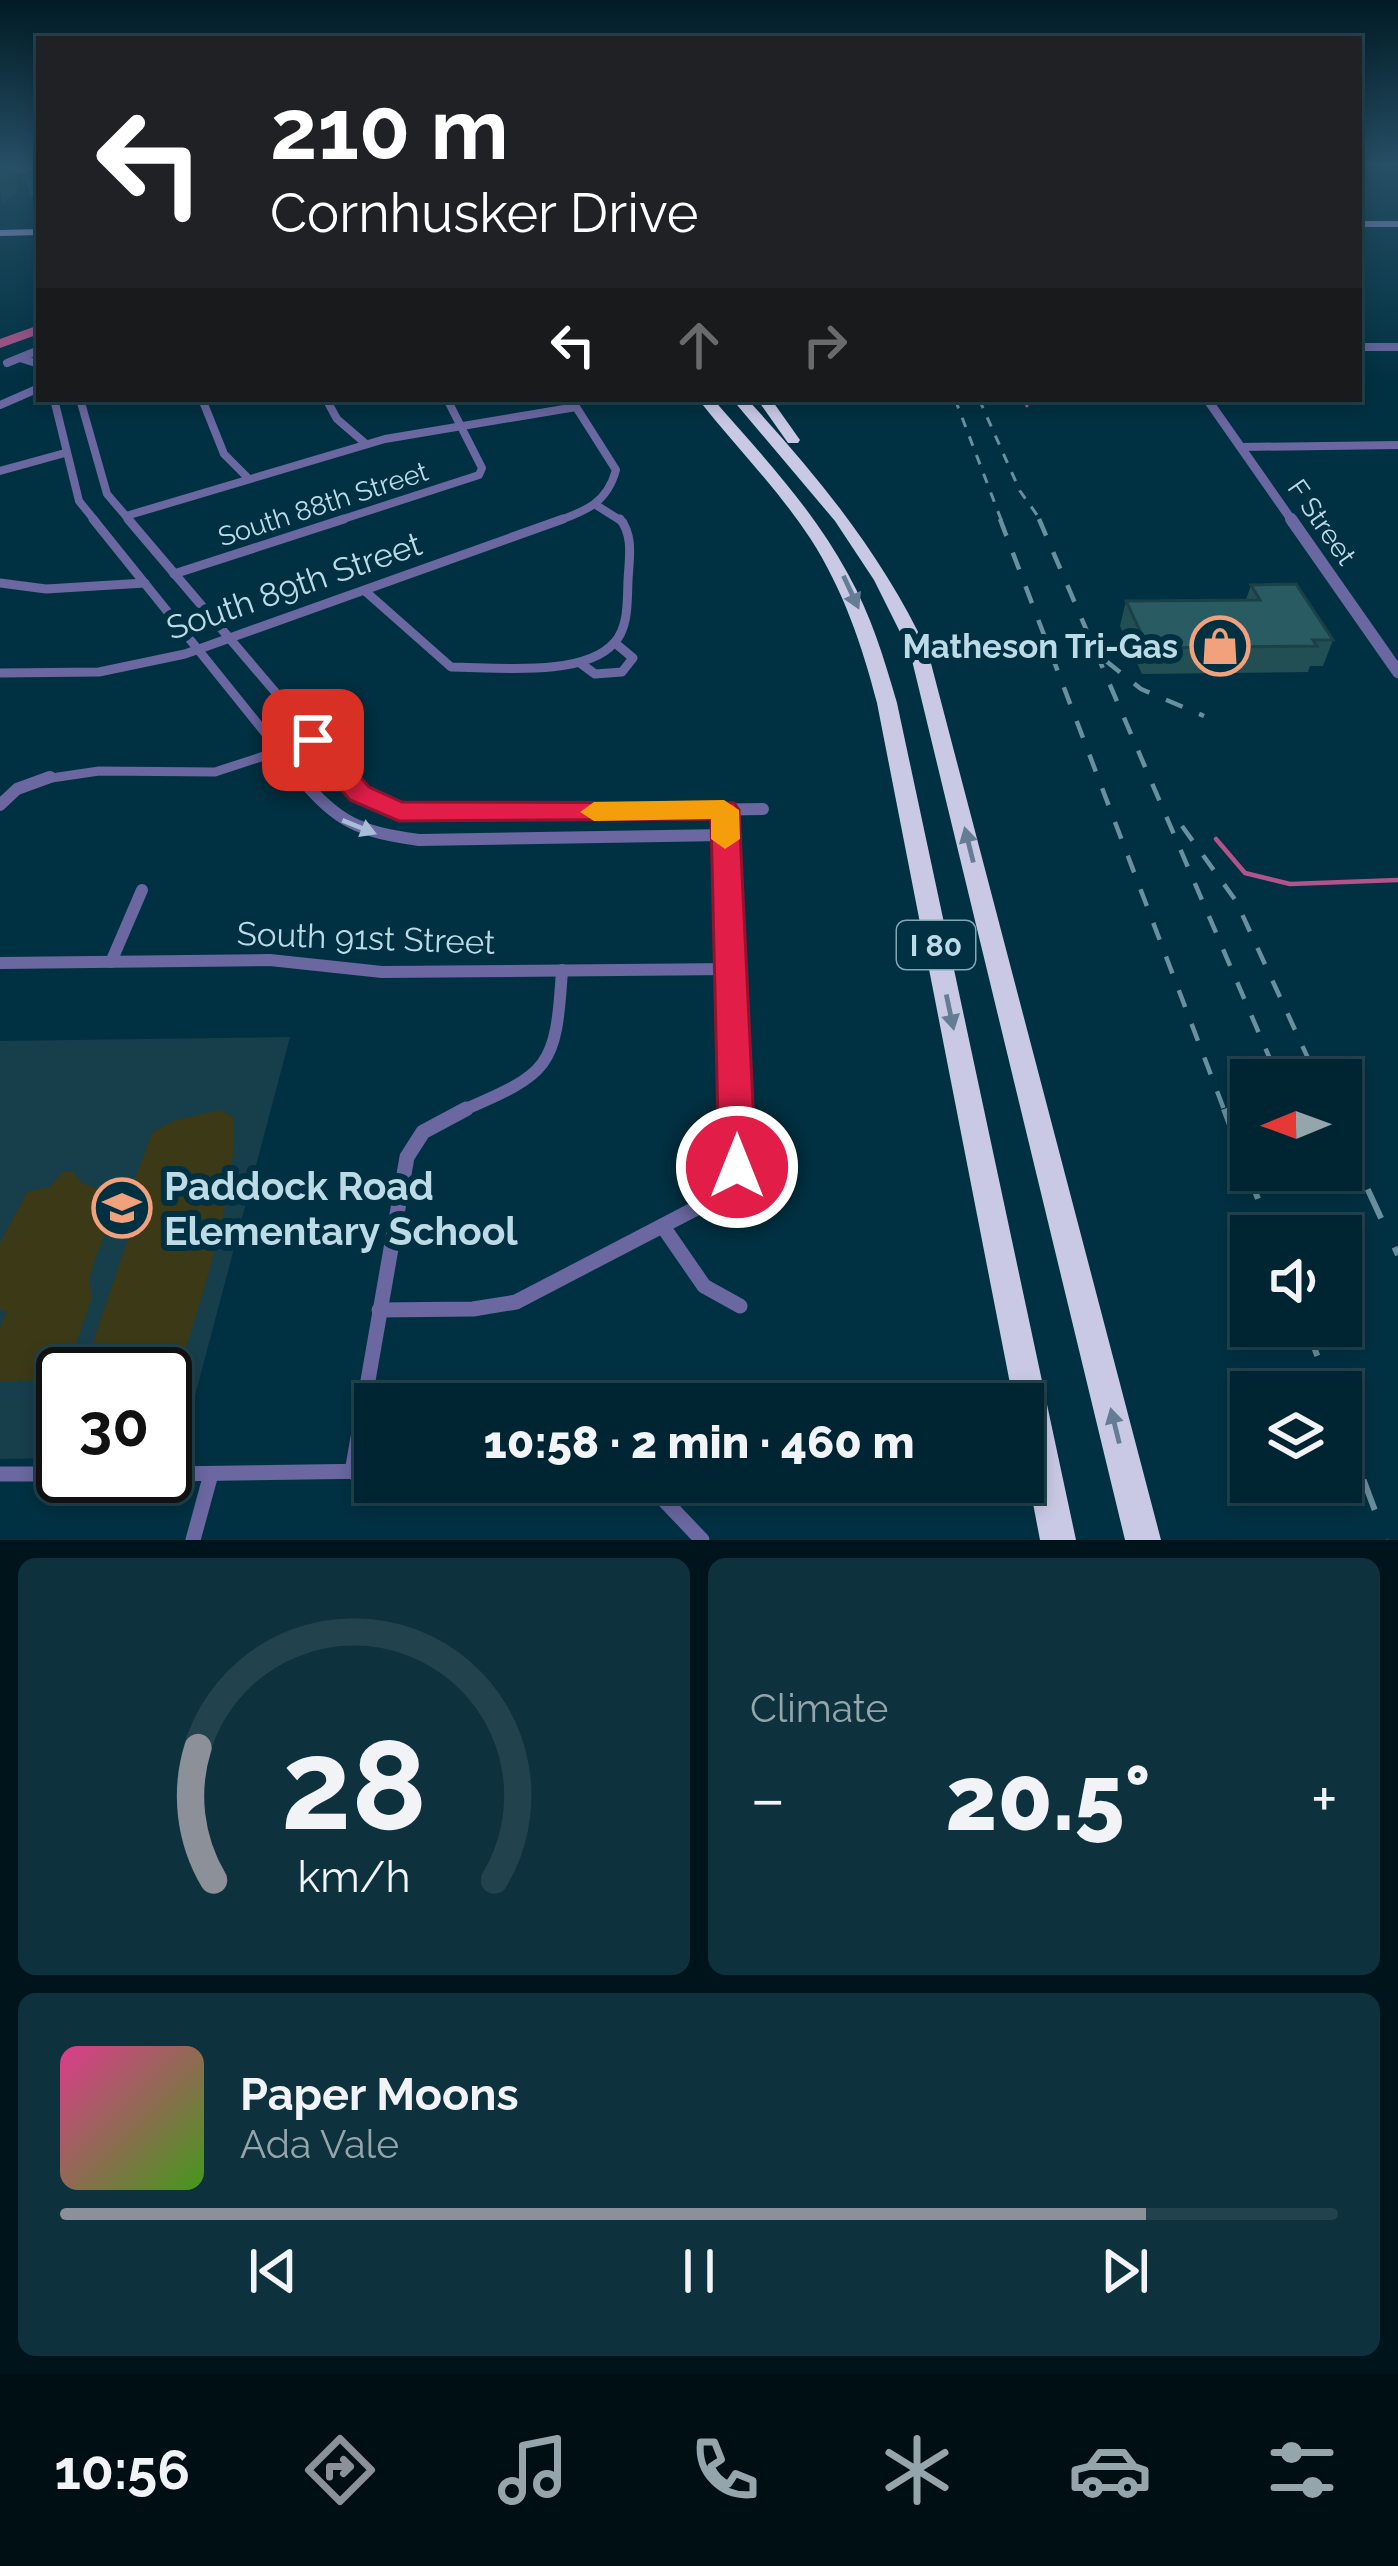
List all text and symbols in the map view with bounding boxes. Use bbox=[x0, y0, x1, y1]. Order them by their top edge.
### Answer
text: 210 m bbox=[270, 80, 509, 179]
icon: left bbox=[72, 84, 228, 240]
text: Cornhusker Drive bbox=[270, 181, 698, 245]
icon: left bbox=[540, 312, 606, 378]
icon: ahead bbox=[666, 312, 732, 378]
icon: right bbox=[792, 312, 858, 378]
street label: South 88th Street bbox=[214, 455, 432, 553]
street label: F Street bbox=[1281, 473, 1363, 571]
street label: South 89th Street bbox=[161, 524, 427, 648]
one-way arrow bbox=[841, 575, 861, 610]
shop icon: Matheson Tri-Gas bbox=[1189, 615, 1251, 677]
place label: Matheson Tri-Gas bbox=[902, 627, 1178, 666]
pin bbox=[262, 689, 364, 791]
icon: arrive bbox=[280, 707, 346, 773]
one-way arrow bbox=[342, 818, 378, 837]
one-way arrow bbox=[959, 826, 978, 863]
street label: South 91st Street bbox=[236, 914, 496, 962]
road number: I 80 bbox=[897, 921, 975, 969]
one-way arrow bbox=[941, 993, 960, 1031]
north arrow bbox=[1230, 1059, 1362, 1191]
map controls bbox=[1230, 1059, 1362, 1503]
position arrow bbox=[674, 1104, 800, 1230]
place label: Paddock Road Elementary School bbox=[164, 1163, 518, 1254]
school or university icon: Paddock Road Elementary School bbox=[91, 1177, 153, 1239]
button: sound bbox=[1230, 1215, 1362, 1347]
speed limit sign: 30 bbox=[36, 1347, 192, 1503]
button: layers bbox=[1230, 1371, 1362, 1503]
one-way arrow bbox=[1105, 1408, 1124, 1445]
text: 10:58 · 2 min · 460 m bbox=[483, 1416, 915, 1469]
text: Climate bbox=[750, 1685, 888, 1731]
text: 28 bbox=[281, 1712, 427, 1858]
text: 20.5° bbox=[945, 1745, 1151, 1851]
text: − bbox=[750, 1760, 786, 1837]
text: + bbox=[1311, 1760, 1338, 1837]
text: km/h bbox=[297, 1851, 411, 1901]
text: Paper Moons bbox=[240, 2068, 519, 2121]
text: Ada Vale bbox=[240, 2121, 399, 2167]
icon: previous bbox=[240, 2238, 306, 2304]
icon: pause bbox=[666, 2238, 732, 2304]
icon: next bbox=[1092, 2238, 1158, 2304]
icon: directions bbox=[298, 2428, 382, 2512]
icon: music bbox=[491, 2428, 575, 2512]
icon: phone bbox=[683, 2428, 767, 2512]
icon: climate bbox=[875, 2428, 959, 2512]
icon: car bbox=[1068, 2428, 1152, 2512]
icon: filters bbox=[1260, 2428, 1344, 2512]
text: 10:56 bbox=[54, 2438, 190, 2502]

